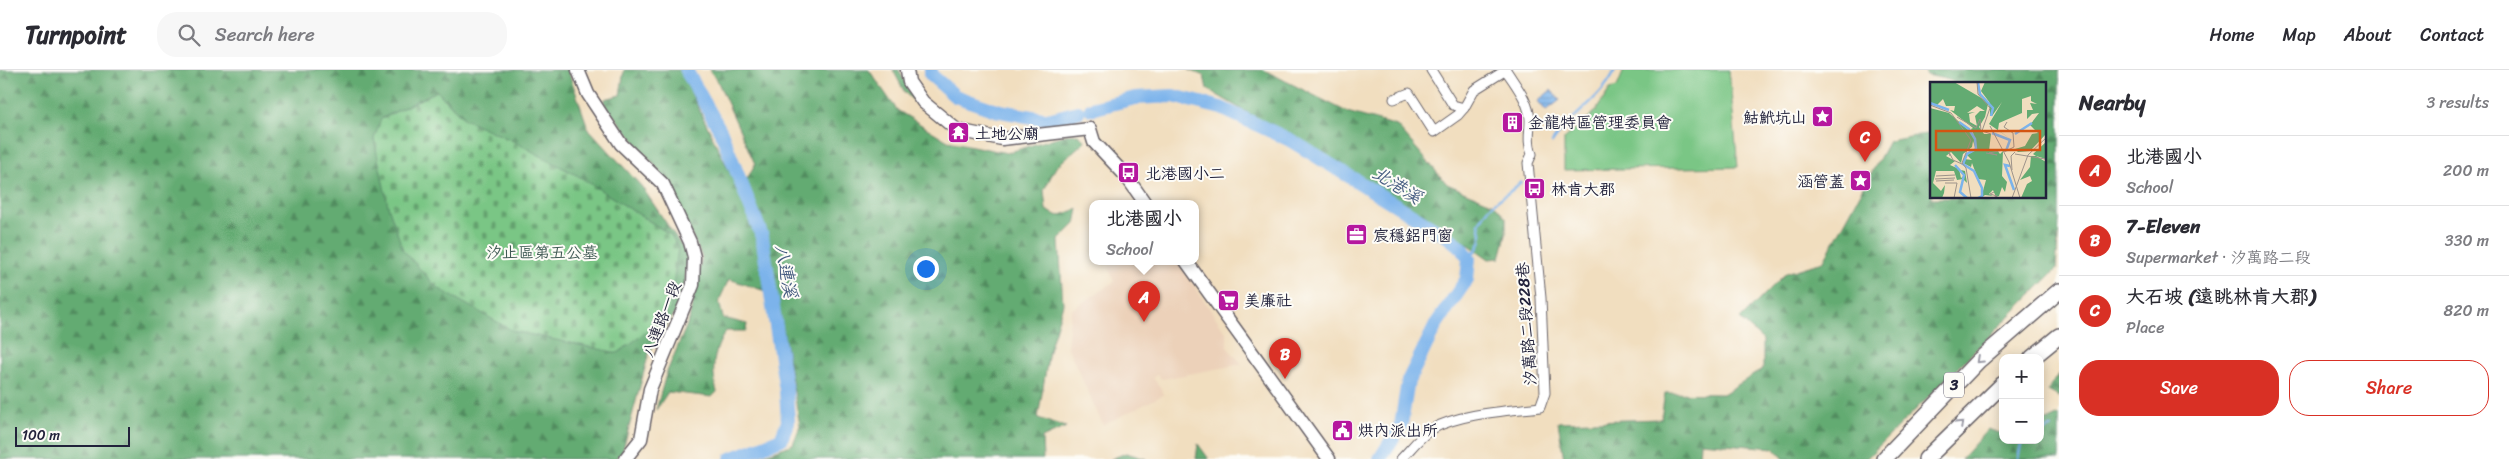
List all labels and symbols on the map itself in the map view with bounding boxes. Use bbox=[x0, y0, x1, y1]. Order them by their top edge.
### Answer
inset map bbox=[1930, 82, 2046, 199]
place label: 鮕鮘坑山 bbox=[1743, 103, 1807, 132]
place icon: 鮕鮘坑山 bbox=[1811, 105, 1835, 129]
place label: 金龍特區管理委員會 bbox=[1528, 108, 1672, 137]
building icon: 金龍特區管理委員會 bbox=[1500, 110, 1524, 134]
place label: 土地公廟 bbox=[975, 119, 1039, 148]
temple icon: 土地公廟 bbox=[947, 121, 971, 145]
pin: C bbox=[1849, 121, 1881, 162]
water label: 北港溪 bbox=[1366, 157, 1429, 213]
place label: 北港國小二 bbox=[1145, 159, 1225, 188]
bus stop icon: 北港國小二 bbox=[1117, 161, 1141, 185]
place label: 涵管蓋 bbox=[1797, 167, 1845, 196]
place icon: 涵管蓋 bbox=[1849, 169, 1873, 193]
place label: 林肯大郡 bbox=[1551, 175, 1615, 204]
bus stop icon: 林肯大郡 bbox=[1523, 177, 1547, 201]
place label: 宸穩鋁門窗 bbox=[1373, 221, 1453, 250]
office icon: 宸穩鋁門窗 bbox=[1345, 223, 1369, 247]
park label: 汐止區第五公墓 bbox=[486, 238, 598, 267]
water label: 八連溪 bbox=[765, 241, 807, 302]
your location bbox=[913, 256, 939, 282]
street label: 汐萬路二段228巷 bbox=[1508, 261, 1545, 387]
street label: 八連路一段 bbox=[634, 277, 689, 362]
pin: A bbox=[1128, 281, 1160, 322]
place label: 美廉社 bbox=[1244, 286, 1292, 315]
supermarket icon: 美廉社 bbox=[1216, 288, 1240, 312]
pin: B bbox=[1269, 338, 1301, 379]
one-way arrow bbox=[1976, 354, 1985, 363]
road number: 3 bbox=[1944, 372, 1964, 398]
place label: 烘內派出所 bbox=[1358, 416, 1438, 445]
public building icon: 烘內派出所 bbox=[1330, 418, 1354, 442]
one-way arrow bbox=[1954, 421, 1963, 430]
scale bar bbox=[15, 424, 130, 447]

